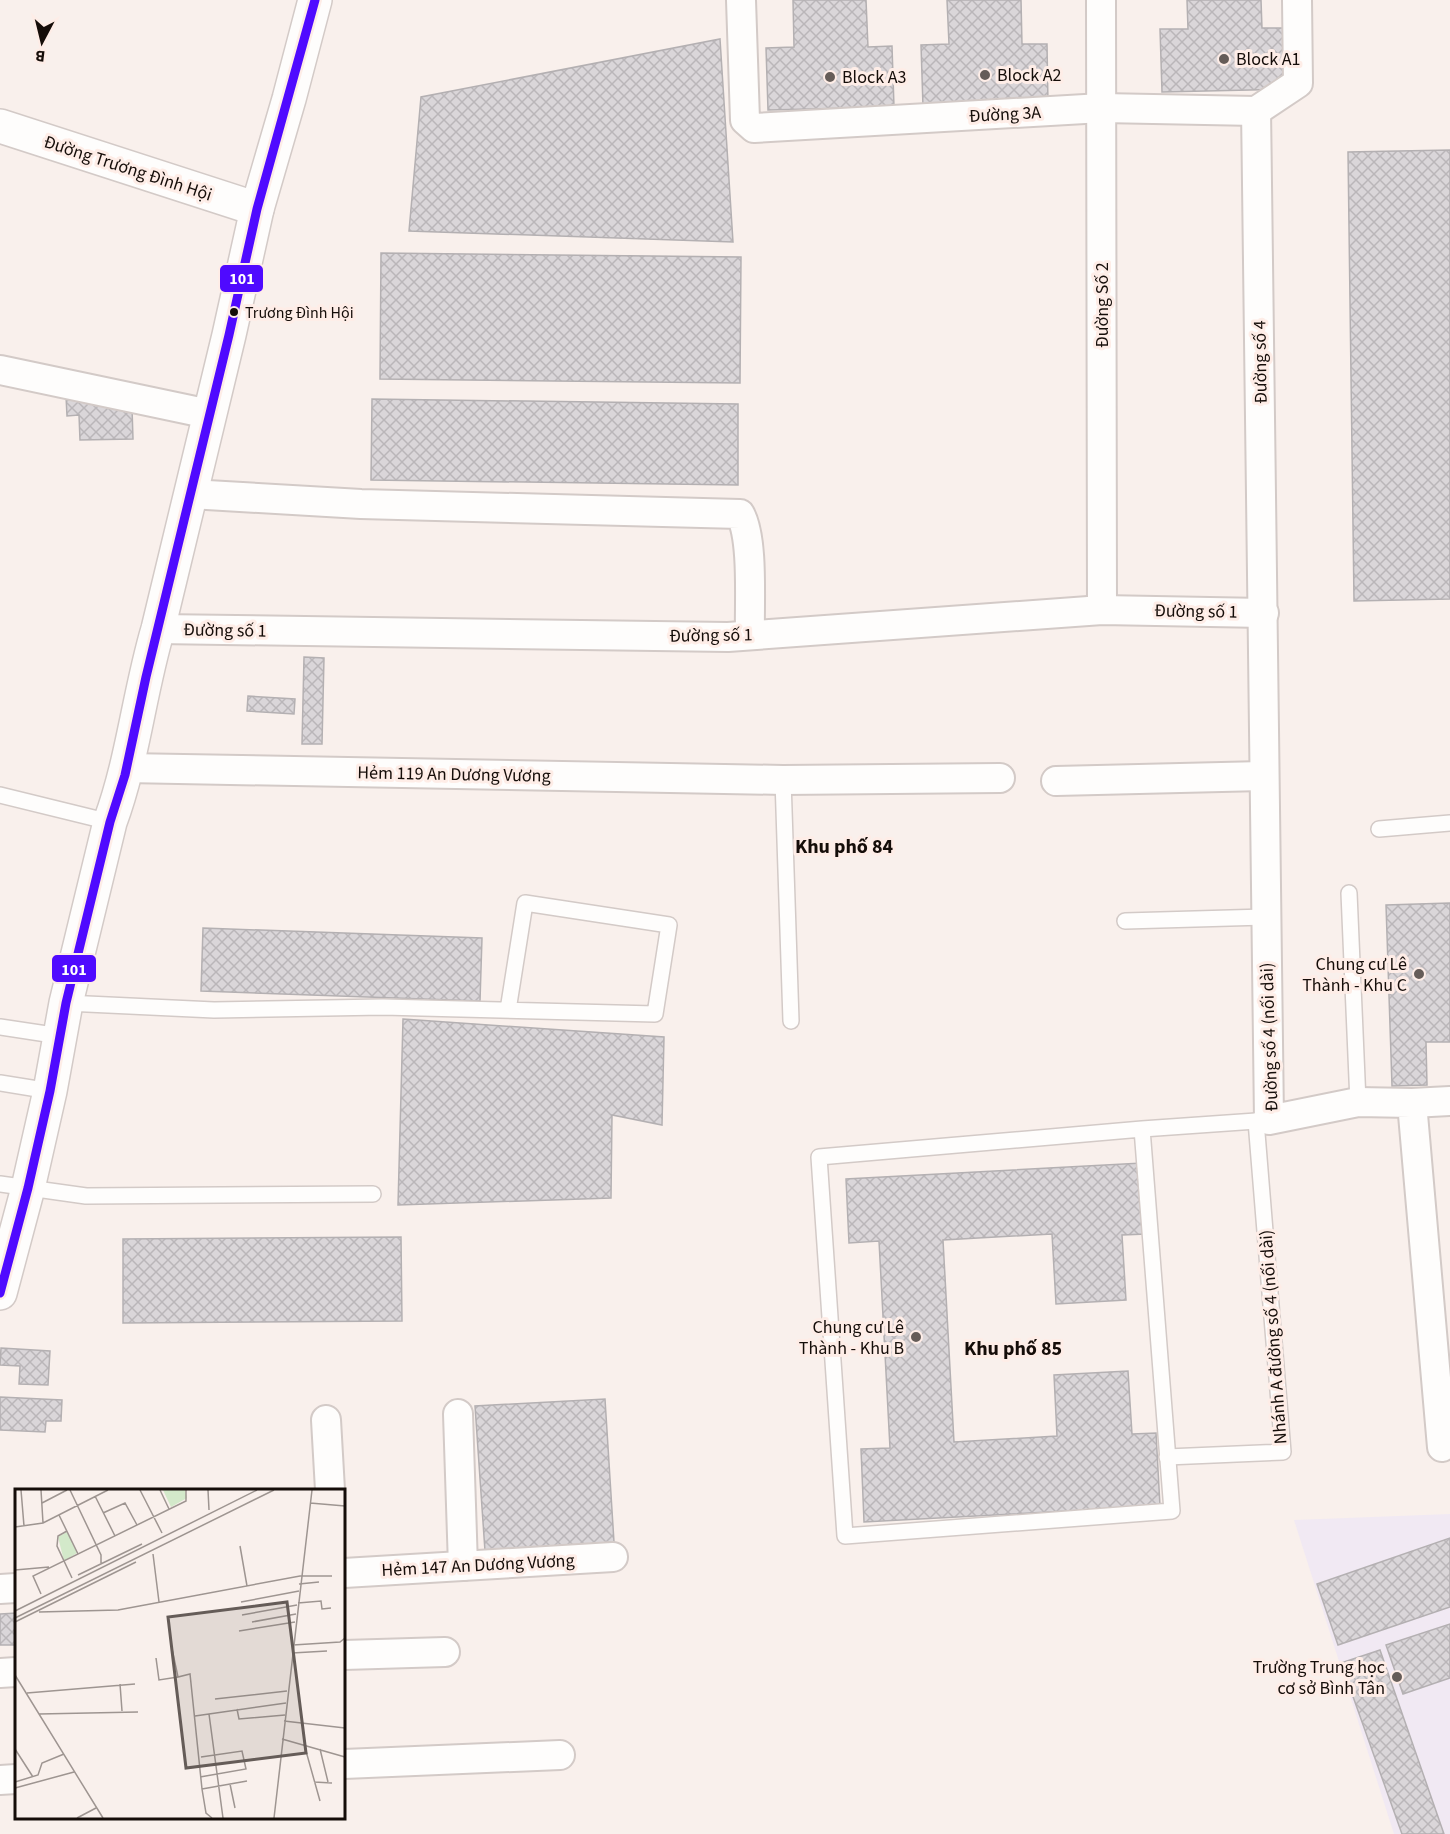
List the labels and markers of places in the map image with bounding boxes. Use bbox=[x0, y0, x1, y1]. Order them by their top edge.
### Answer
place label: Block A1 bbox=[1236, 47, 1300, 72]
marker: Block A1 bbox=[1217, 52, 1231, 66]
place label: Block A2 bbox=[997, 63, 1061, 88]
place label: Block A3 bbox=[842, 65, 906, 90]
marker: Block A2 bbox=[978, 68, 992, 82]
marker: Block A3 bbox=[823, 70, 837, 84]
place label: Trương Đình Hội bbox=[245, 302, 354, 324]
marker: Trương Đình Hội bbox=[228, 306, 240, 318]
place label: Chung cư Lê Thành - Khu C bbox=[1302, 952, 1407, 998]
marker: Chung cư Lê Thành - Khu C bbox=[1412, 967, 1426, 981]
place label: Chung cư Lê Thành - Khu B bbox=[799, 1315, 904, 1361]
marker: Chung cư Lê Thành - Khu B bbox=[909, 1330, 923, 1344]
place label: Trường Trung học cơ sở Bình Tân bbox=[1253, 1655, 1385, 1701]
marker: Trường Trung học cơ sở Bình Tân bbox=[1390, 1670, 1404, 1684]

